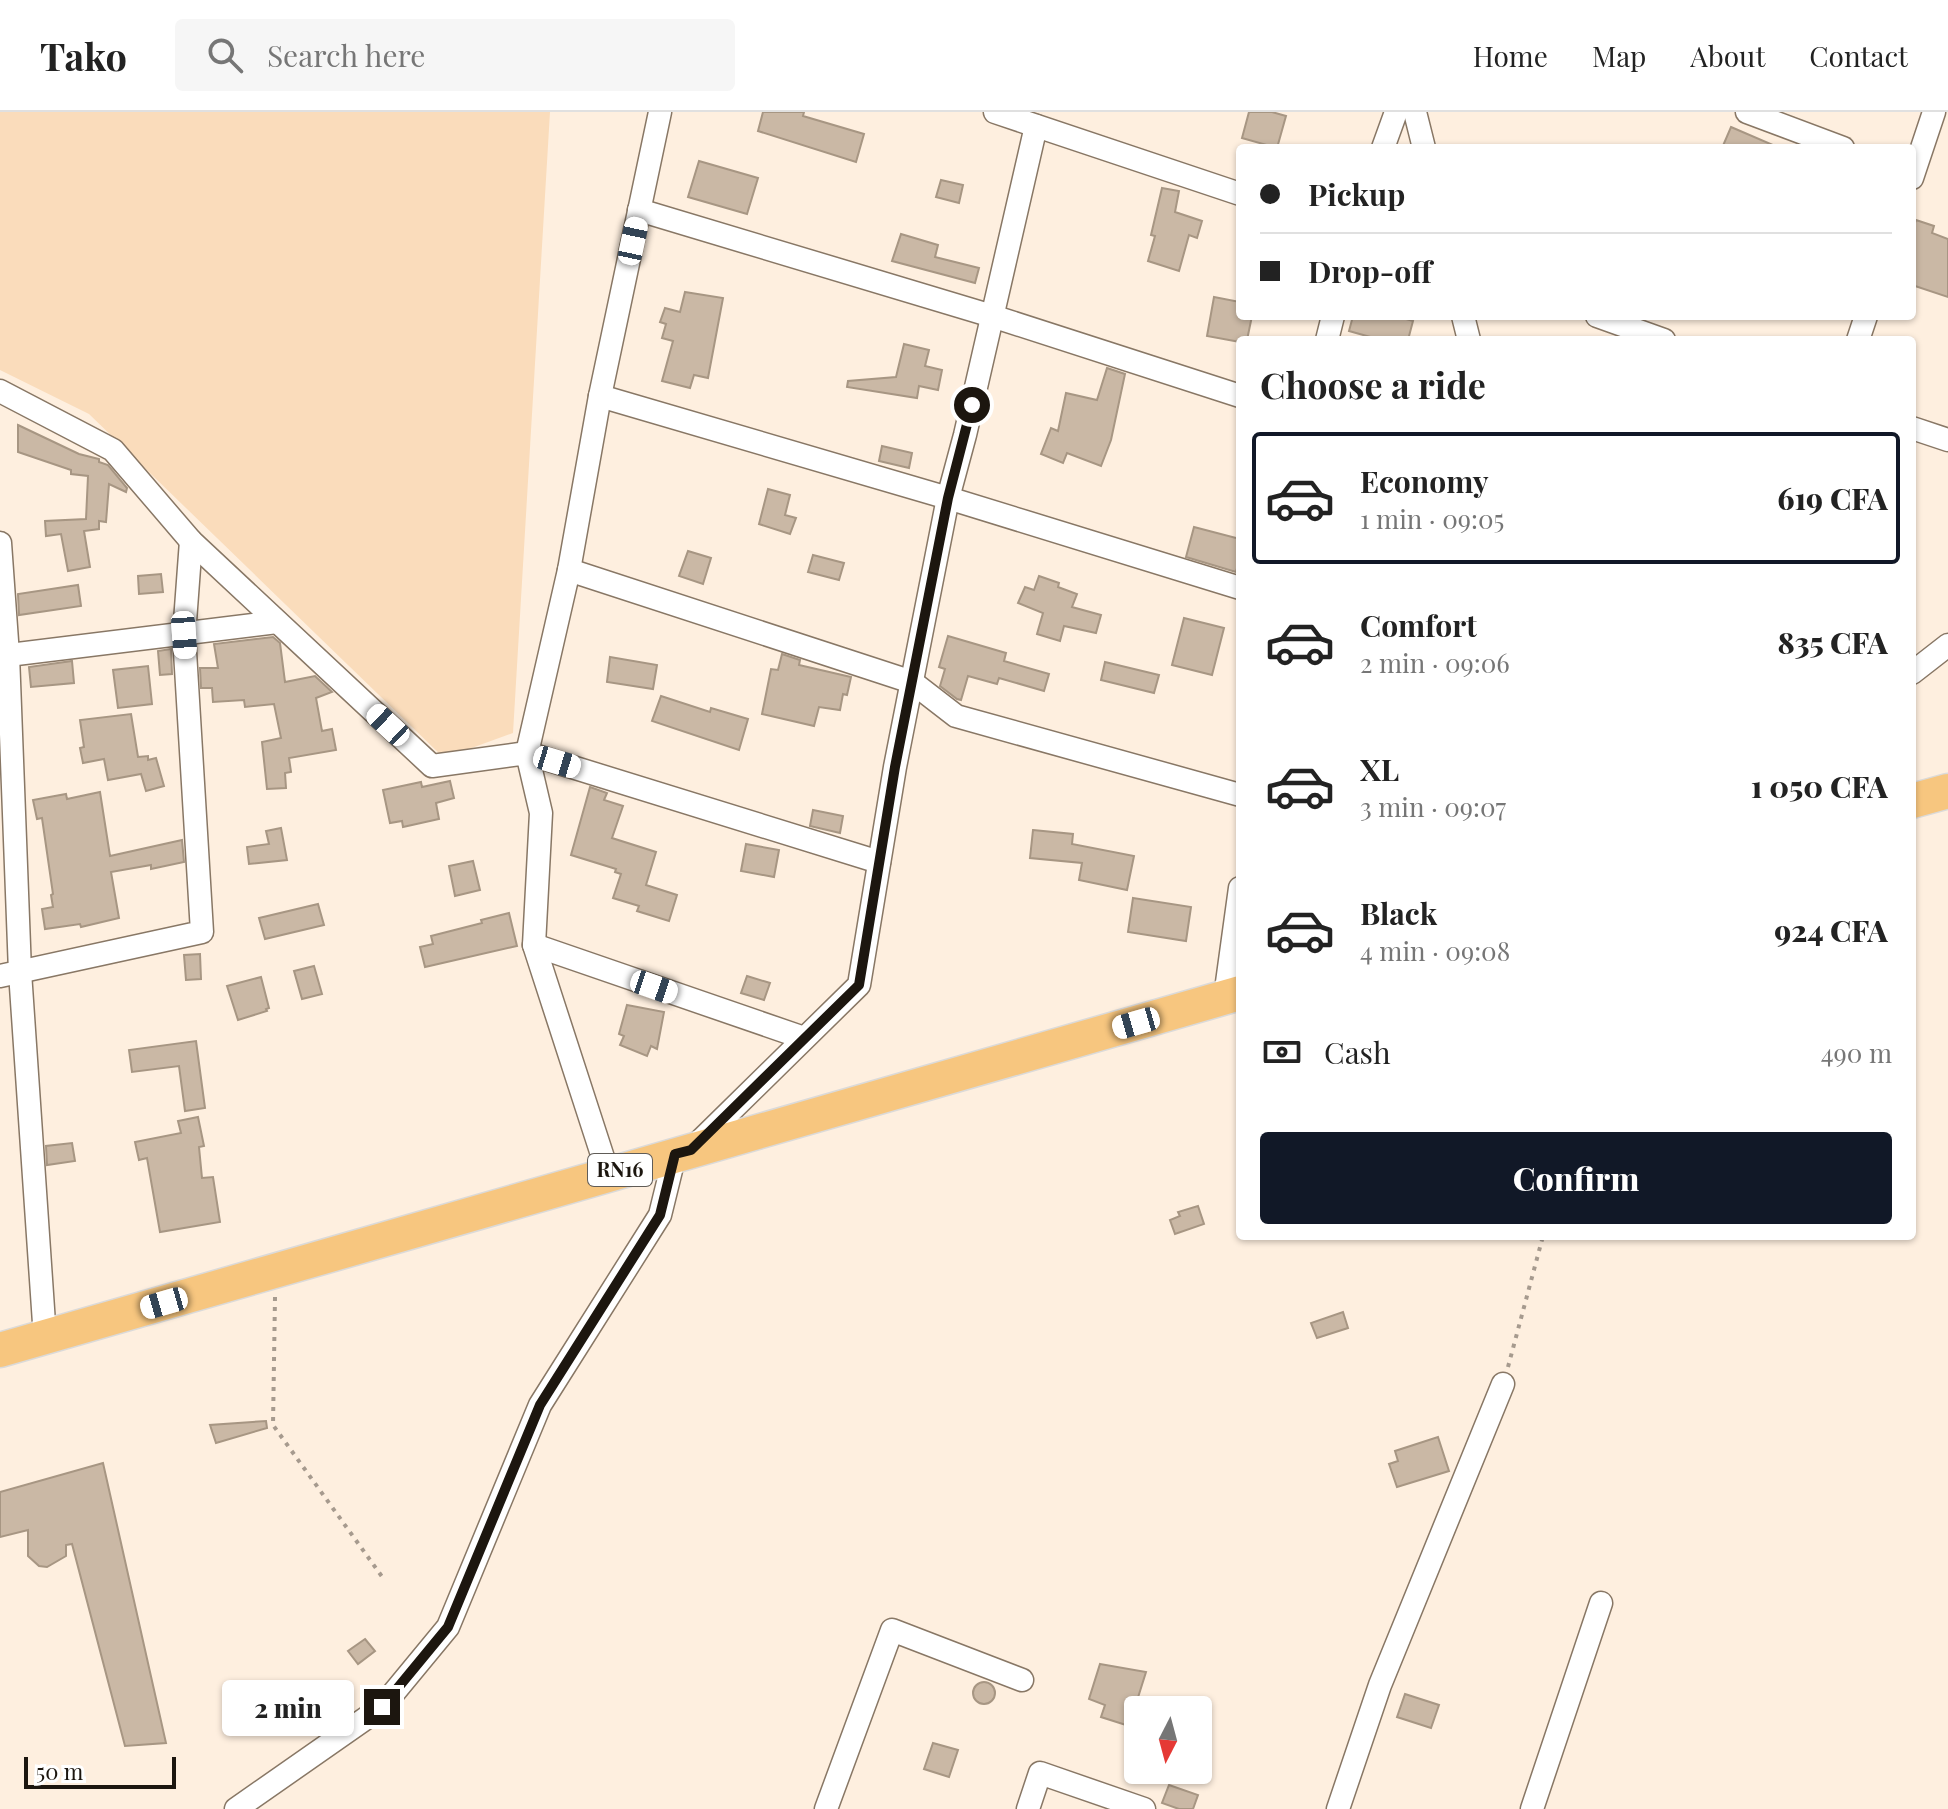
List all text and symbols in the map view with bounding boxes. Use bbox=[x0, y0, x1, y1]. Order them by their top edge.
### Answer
search box bbox=[175, 19, 735, 91]
text: Tako bbox=[40, 30, 127, 81]
icon: search bbox=[203, 33, 247, 77]
text: Search here bbox=[267, 35, 426, 75]
text: Home bbox=[1473, 37, 1548, 74]
text: Map bbox=[1592, 37, 1646, 74]
text: About bbox=[1690, 37, 1765, 74]
text: Contact bbox=[1809, 37, 1908, 74]
text: Pickup bbox=[1308, 174, 1405, 214]
car bbox=[616, 215, 650, 267]
text: Drop-off bbox=[1308, 251, 1432, 291]
text: Choose a ride bbox=[1260, 360, 1486, 408]
route start bbox=[954, 387, 990, 423]
text: Economy bbox=[1360, 461, 1489, 501]
icon: car bbox=[1264, 462, 1336, 534]
text: 619 CFA bbox=[1777, 478, 1888, 518]
text: 1 min · 09:05 bbox=[1360, 501, 1504, 536]
text: Comfort bbox=[1360, 605, 1477, 645]
icon: car bbox=[1264, 606, 1336, 678]
car bbox=[170, 610, 198, 660]
text: 835 CFA bbox=[1778, 622, 1888, 662]
text: 2 min · 09:06 bbox=[1360, 645, 1510, 680]
car bbox=[362, 700, 414, 750]
car bbox=[531, 744, 583, 780]
text: XL bbox=[1360, 749, 1399, 789]
icon: car bbox=[1264, 750, 1336, 822]
text: 1 050 CFA bbox=[1751, 766, 1888, 806]
text: 3 min · 09:07 bbox=[1360, 789, 1506, 824]
text: Black bbox=[1360, 893, 1437, 933]
icon: car bbox=[1264, 894, 1336, 966]
text: 924 CFA bbox=[1774, 910, 1888, 950]
text: 4 min · 09:08 bbox=[1360, 933, 1510, 968]
car bbox=[627, 968, 681, 1006]
car bbox=[1110, 1005, 1162, 1041]
icon: cash bbox=[1260, 1030, 1304, 1074]
text: Cash bbox=[1324, 1032, 1391, 1072]
text: 490 m bbox=[1821, 1035, 1892, 1070]
button: Confirm bbox=[1260, 1132, 1892, 1224]
road number: RN16 bbox=[588, 1154, 652, 1186]
car bbox=[138, 1285, 190, 1321]
callout: 2 min bbox=[222, 1679, 354, 1735]
route end bbox=[364, 1689, 400, 1725]
text: 2 min bbox=[254, 1690, 322, 1725]
north arrow bbox=[1124, 1696, 1212, 1784]
map controls bbox=[1124, 1696, 1212, 1784]
scale bar bbox=[24, 1753, 176, 1789]
text: 50 m bbox=[36, 1756, 83, 1786]

